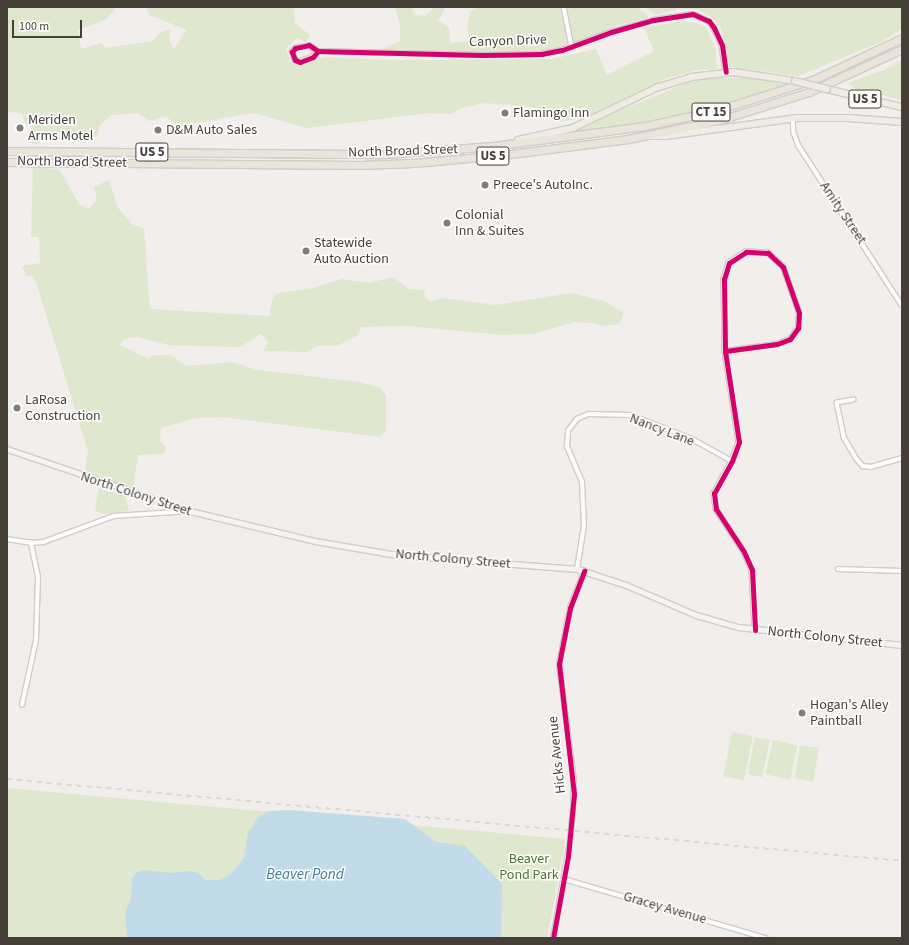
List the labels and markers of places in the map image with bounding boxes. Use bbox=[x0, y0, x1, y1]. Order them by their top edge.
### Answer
place label: Flamingo Inn bbox=[513, 105, 590, 121]
marker: Flamingo Inn bbox=[500, 108, 510, 118]
place label: Meriden Arms Motel bbox=[28, 112, 93, 144]
place label: D&M Auto Sales bbox=[166, 122, 257, 138]
marker: Meriden Arms Motel bbox=[15, 123, 25, 133]
marker: D&M Auto Sales bbox=[153, 125, 163, 135]
place label: Preece's AutoInc. bbox=[493, 177, 593, 193]
marker: Preece's AutoInc. bbox=[480, 180, 490, 190]
place label: Colonial Inn & Suites bbox=[455, 207, 524, 240]
marker: Colonial Inn & Suites bbox=[442, 218, 452, 228]
place label: Statewide Auto Auction bbox=[314, 235, 389, 268]
marker: Statewide Auto Auction bbox=[301, 246, 311, 256]
place label: LaRosa Construction bbox=[25, 392, 101, 424]
marker: LaRosa Construction bbox=[12, 403, 22, 413]
place label: Hogan's Alley Paintball bbox=[810, 697, 888, 730]
marker: Hogan's Alley Paintball bbox=[797, 708, 807, 718]

